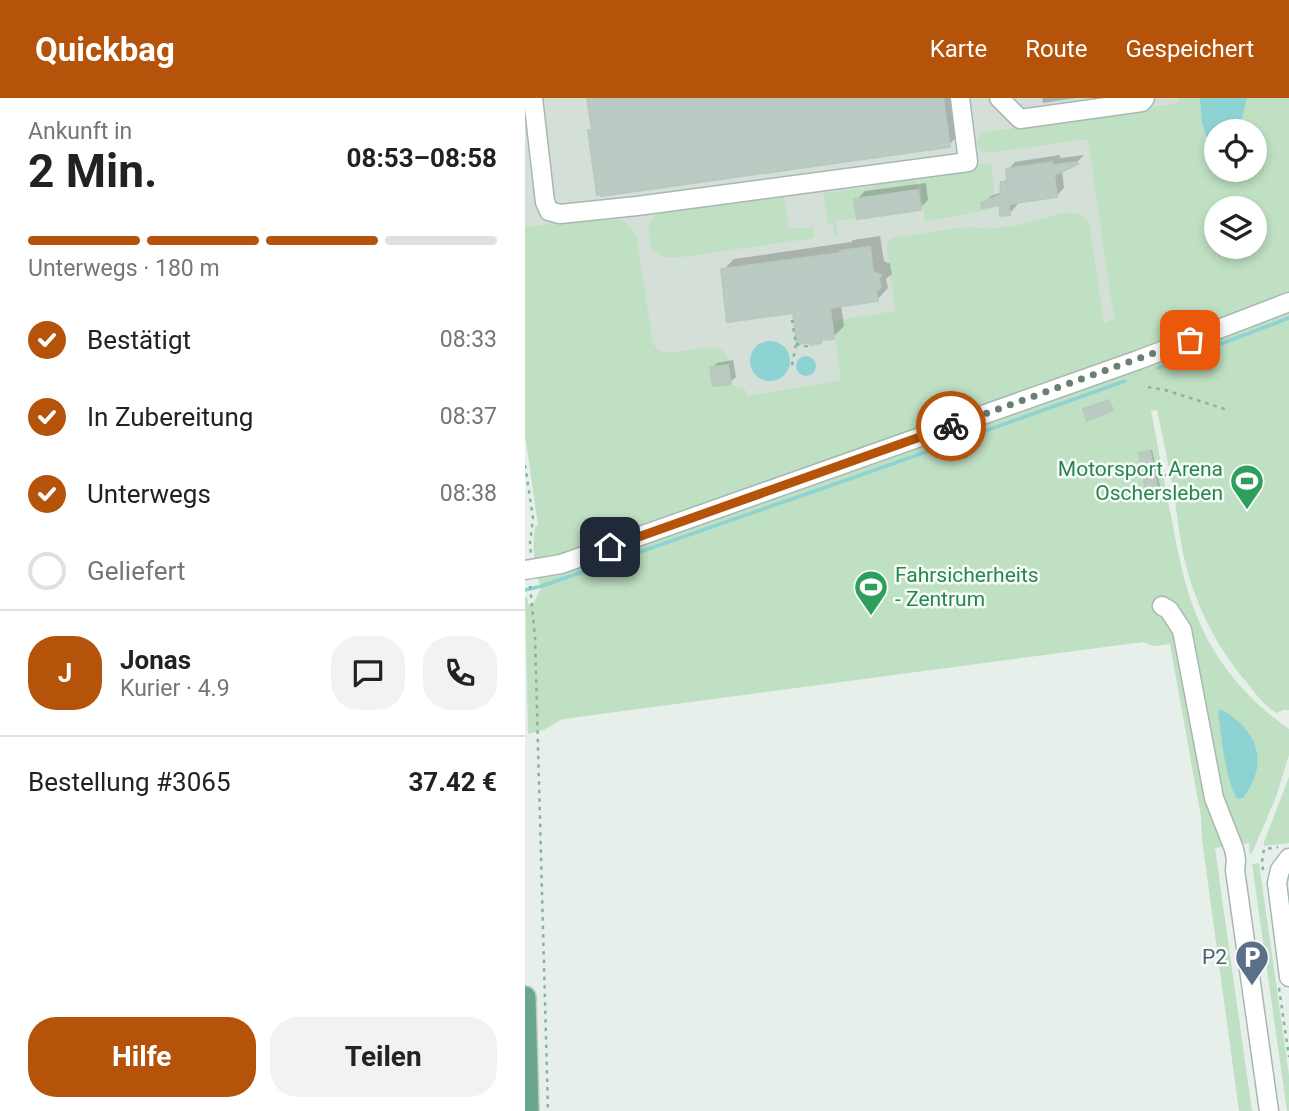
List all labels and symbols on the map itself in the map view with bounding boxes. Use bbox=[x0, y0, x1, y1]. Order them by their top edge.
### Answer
pin bbox=[1160, 310, 1220, 370]
courier bbox=[916, 391, 986, 461]
place label: Motorsport Arena Oschersleben bbox=[1058, 457, 1223, 505]
sports icon: Motorsport Arena Oschersleben bbox=[1228, 462, 1266, 511]
pin bbox=[580, 517, 640, 577]
place label: Fahrsicherheits - Zentrum bbox=[895, 563, 1039, 611]
sports icon: Fahrsicherheits - Zentrum bbox=[852, 568, 890, 617]
parking icon: P2 bbox=[1233, 938, 1271, 987]
place label: P2 bbox=[1202, 945, 1227, 969]

